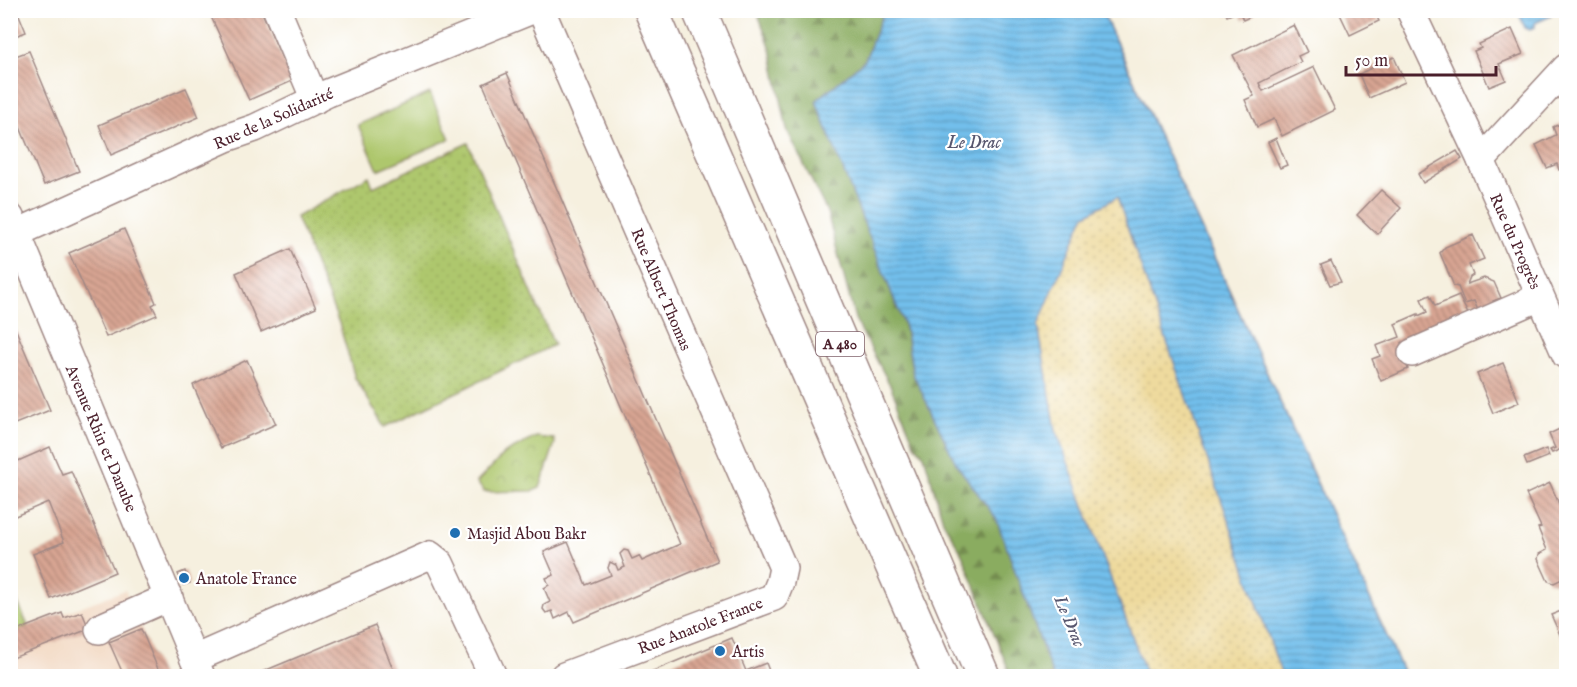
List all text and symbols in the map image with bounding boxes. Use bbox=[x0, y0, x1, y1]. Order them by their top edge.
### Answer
scale bar bbox=[1346, 39, 1496, 77]
text: 50 m bbox=[1355, 50, 1388, 73]
street label: Rue de la Solidarité bbox=[211, 84, 337, 155]
water label: Le Drac bbox=[946, 132, 1001, 155]
street label: Rue du Progrès bbox=[1484, 191, 1544, 293]
street label: Rue Albert Thomas bbox=[625, 226, 695, 354]
road number: A 480 bbox=[816, 332, 864, 356]
street label: Avenue Rhin et Danube bbox=[60, 361, 140, 515]
place label: Masjid Abou Bakr bbox=[467, 525, 586, 545]
marker: Masjid Abou Bakr bbox=[448, 526, 462, 540]
place label: Anatole France bbox=[195, 570, 297, 590]
marker: Anatole France bbox=[177, 571, 191, 585]
water label: Le Drac bbox=[1047, 591, 1090, 651]
street label: Rue Anatole France bbox=[635, 594, 766, 660]
place label: Artis bbox=[731, 643, 764, 663]
marker: Artis bbox=[713, 644, 727, 658]

